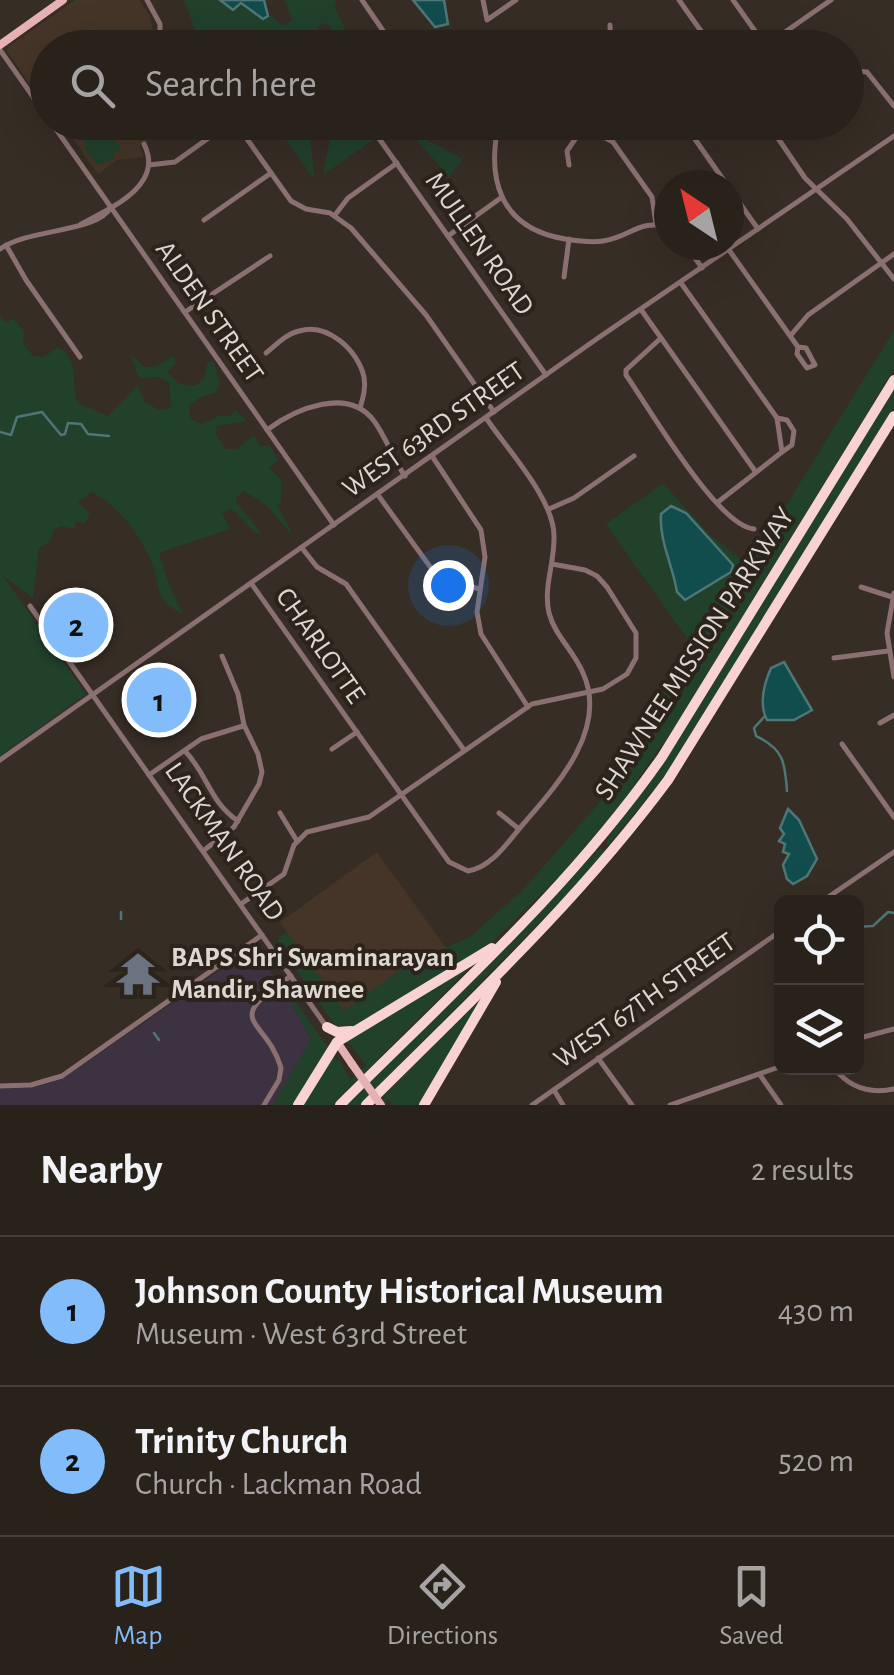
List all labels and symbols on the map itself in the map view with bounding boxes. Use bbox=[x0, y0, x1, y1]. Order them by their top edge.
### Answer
street label: MULLEN ROAD bbox=[420, 168, 538, 320]
north arrow bbox=[654, 170, 744, 260]
street label: ALDEN STREET bbox=[150, 236, 268, 388]
street label: WEST 63RD STREET bbox=[338, 357, 530, 503]
street label: SHAWNEE MISSION PARKWAY bbox=[590, 503, 800, 805]
your location bbox=[423, 560, 474, 611]
street label: CHARLOTTE bbox=[270, 583, 370, 709]
pin: 2 bbox=[44, 588, 108, 662]
pin: 1 bbox=[126, 662, 192, 738]
street label: LACKMAN ROAD bbox=[159, 758, 289, 926]
street label: WEST 67TH STREET bbox=[549, 928, 741, 1074]
place label: BAPS Shri Swaminarayan Mandir, Shawnee bbox=[171, 944, 454, 1004]
temple icon: BAPS Shri Swaminarayan Mandir, Shawnee bbox=[114, 950, 162, 998]

